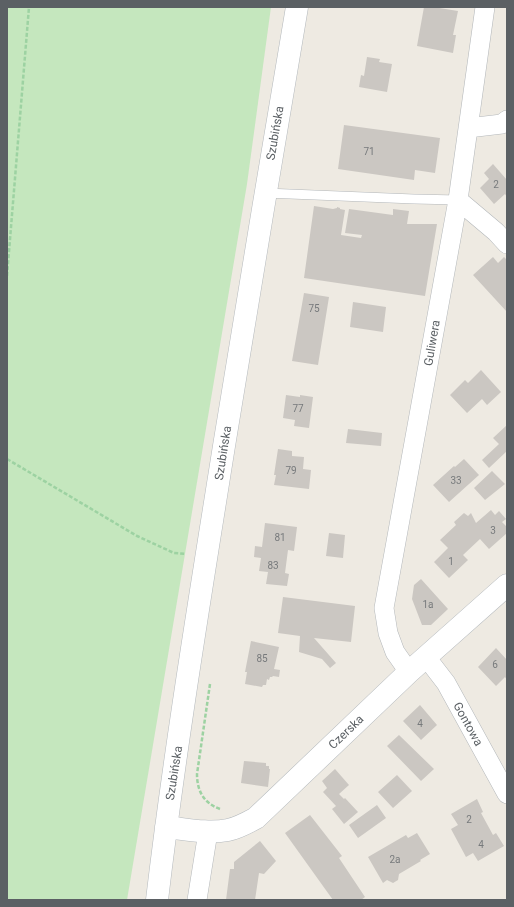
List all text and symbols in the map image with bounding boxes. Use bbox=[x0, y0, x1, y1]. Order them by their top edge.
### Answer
street label: Szubińska bbox=[263, 105, 287, 161]
house number: 71 bbox=[363, 146, 375, 157]
house number: 2 bbox=[493, 179, 499, 190]
house number: 75 bbox=[308, 303, 320, 314]
street label: Guliwera bbox=[421, 319, 443, 367]
house number: 77 bbox=[292, 403, 304, 414]
street label: Szubińska bbox=[212, 425, 234, 481]
house number: 79 bbox=[285, 465, 297, 476]
house number: 33 bbox=[450, 475, 462, 486]
house number: 3 bbox=[490, 525, 496, 536]
house number: 81 bbox=[274, 532, 286, 543]
house number: 1 bbox=[448, 556, 454, 567]
house number: 83 bbox=[267, 560, 279, 571]
house number: 1a bbox=[422, 599, 434, 610]
house number: 85 bbox=[256, 653, 268, 664]
house number: 6 bbox=[492, 659, 498, 670]
street label: Gontowa bbox=[450, 700, 486, 748]
street label: Czerska bbox=[326, 712, 366, 752]
house number: 4 bbox=[417, 718, 423, 729]
street label: Szubińska bbox=[163, 745, 185, 801]
house number: 2 bbox=[466, 814, 472, 825]
house number: 4 bbox=[478, 839, 484, 850]
house number: 2a bbox=[389, 854, 401, 865]

